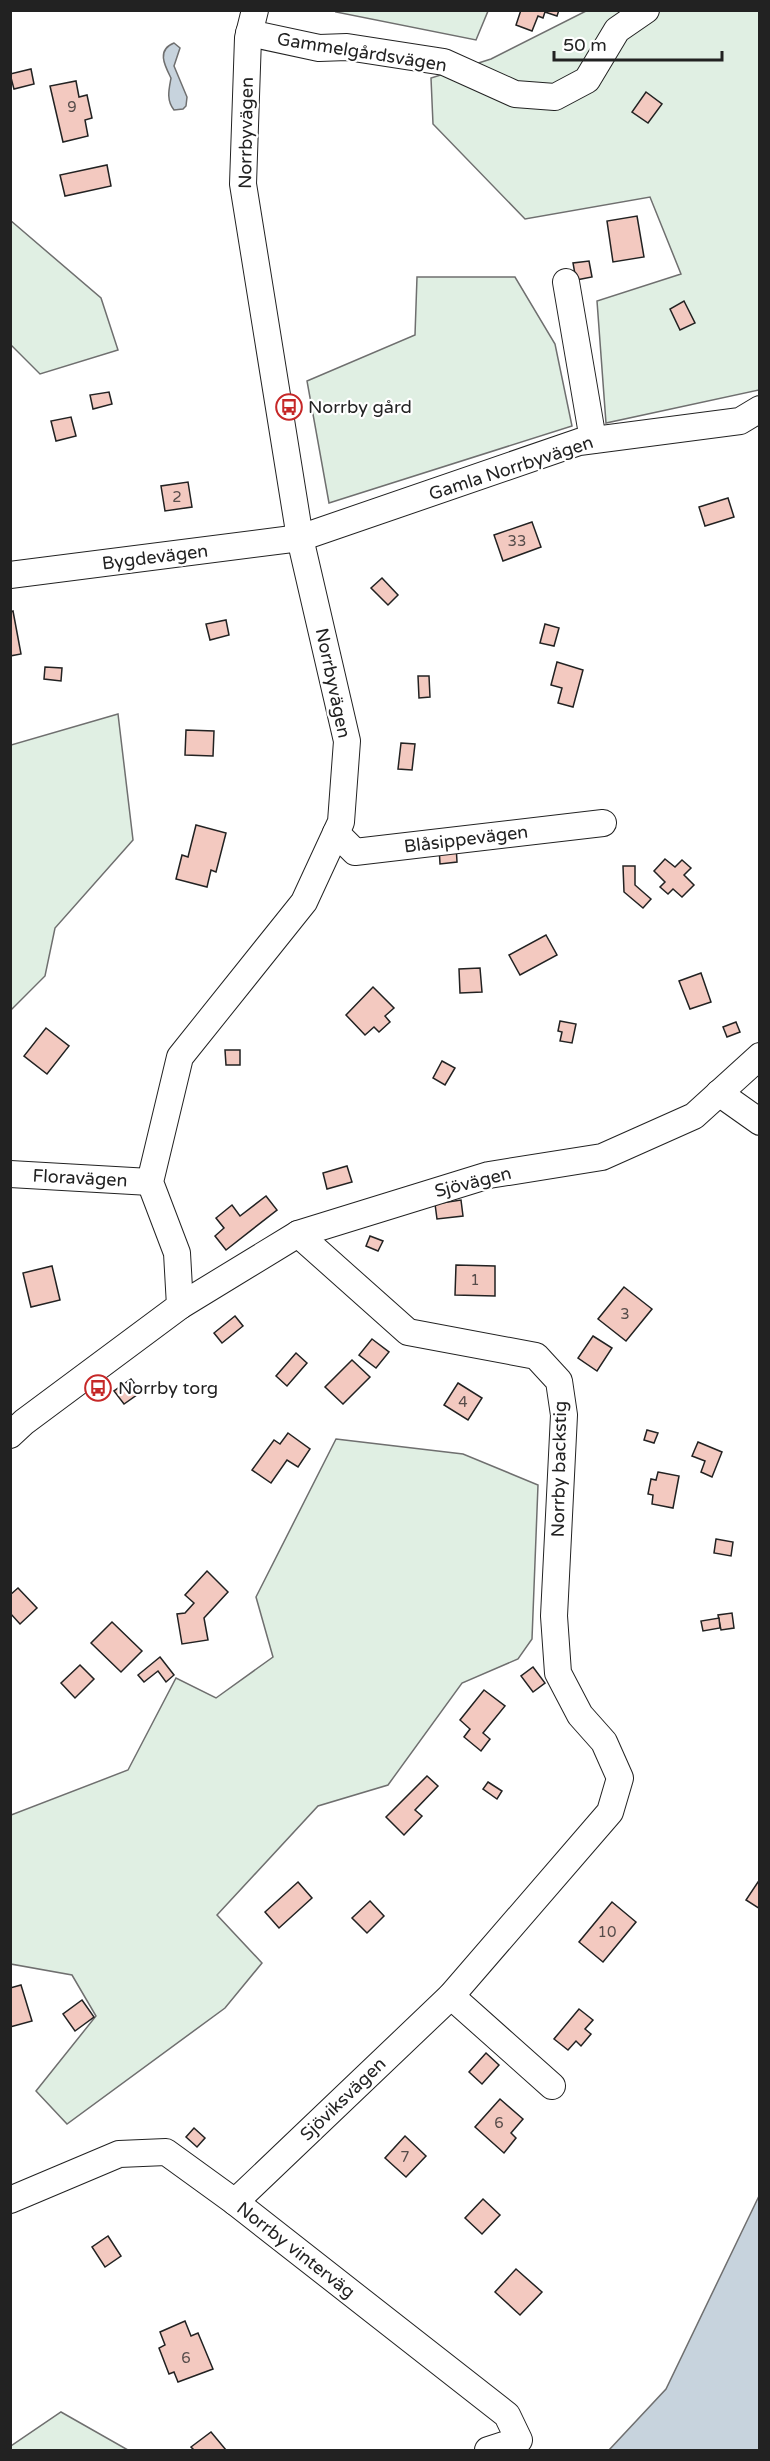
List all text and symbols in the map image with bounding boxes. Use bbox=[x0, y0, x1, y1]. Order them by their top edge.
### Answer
scale bar bbox=[554, 24, 722, 62]
street label: Gammelgårdsvägen bbox=[276, 28, 448, 76]
text: 50 m bbox=[563, 34, 607, 56]
street label: Norrbyvägen bbox=[234, 77, 258, 189]
house number: 9 bbox=[67, 98, 77, 116]
bus stop icon: Norrby gård bbox=[274, 392, 304, 422]
place label: Norrby gård bbox=[308, 396, 412, 418]
street label: Gamla Norrbyvägen bbox=[426, 431, 596, 505]
house number: 2 bbox=[172, 488, 182, 506]
house number: 33 bbox=[508, 532, 526, 550]
street label: Bygdevägen bbox=[101, 540, 209, 574]
street label: Norrbyvägen bbox=[311, 626, 355, 740]
street label: Blåsippevägen bbox=[403, 820, 529, 858]
street label: Sjövägen bbox=[432, 1162, 514, 1202]
street label: Floravägen bbox=[32, 1165, 128, 1191]
house number: 1 bbox=[470, 1271, 480, 1289]
house number: 3 bbox=[620, 1305, 630, 1323]
bus stop icon: Norrby torg bbox=[83, 1373, 113, 1403]
place label: Norrby torg bbox=[118, 1377, 218, 1399]
house number: 4 bbox=[458, 1393, 468, 1411]
street label: Norrby backstig bbox=[547, 1401, 571, 1537]
house number: 10 bbox=[598, 1923, 616, 1941]
street label: Sjöviksvägen bbox=[296, 2053, 390, 2145]
house number: 6 bbox=[494, 2114, 504, 2132]
house number: 7 bbox=[400, 2148, 410, 2166]
street label: Norrby vinterväg bbox=[232, 2197, 360, 2303]
house number: 6 bbox=[181, 2349, 191, 2367]

